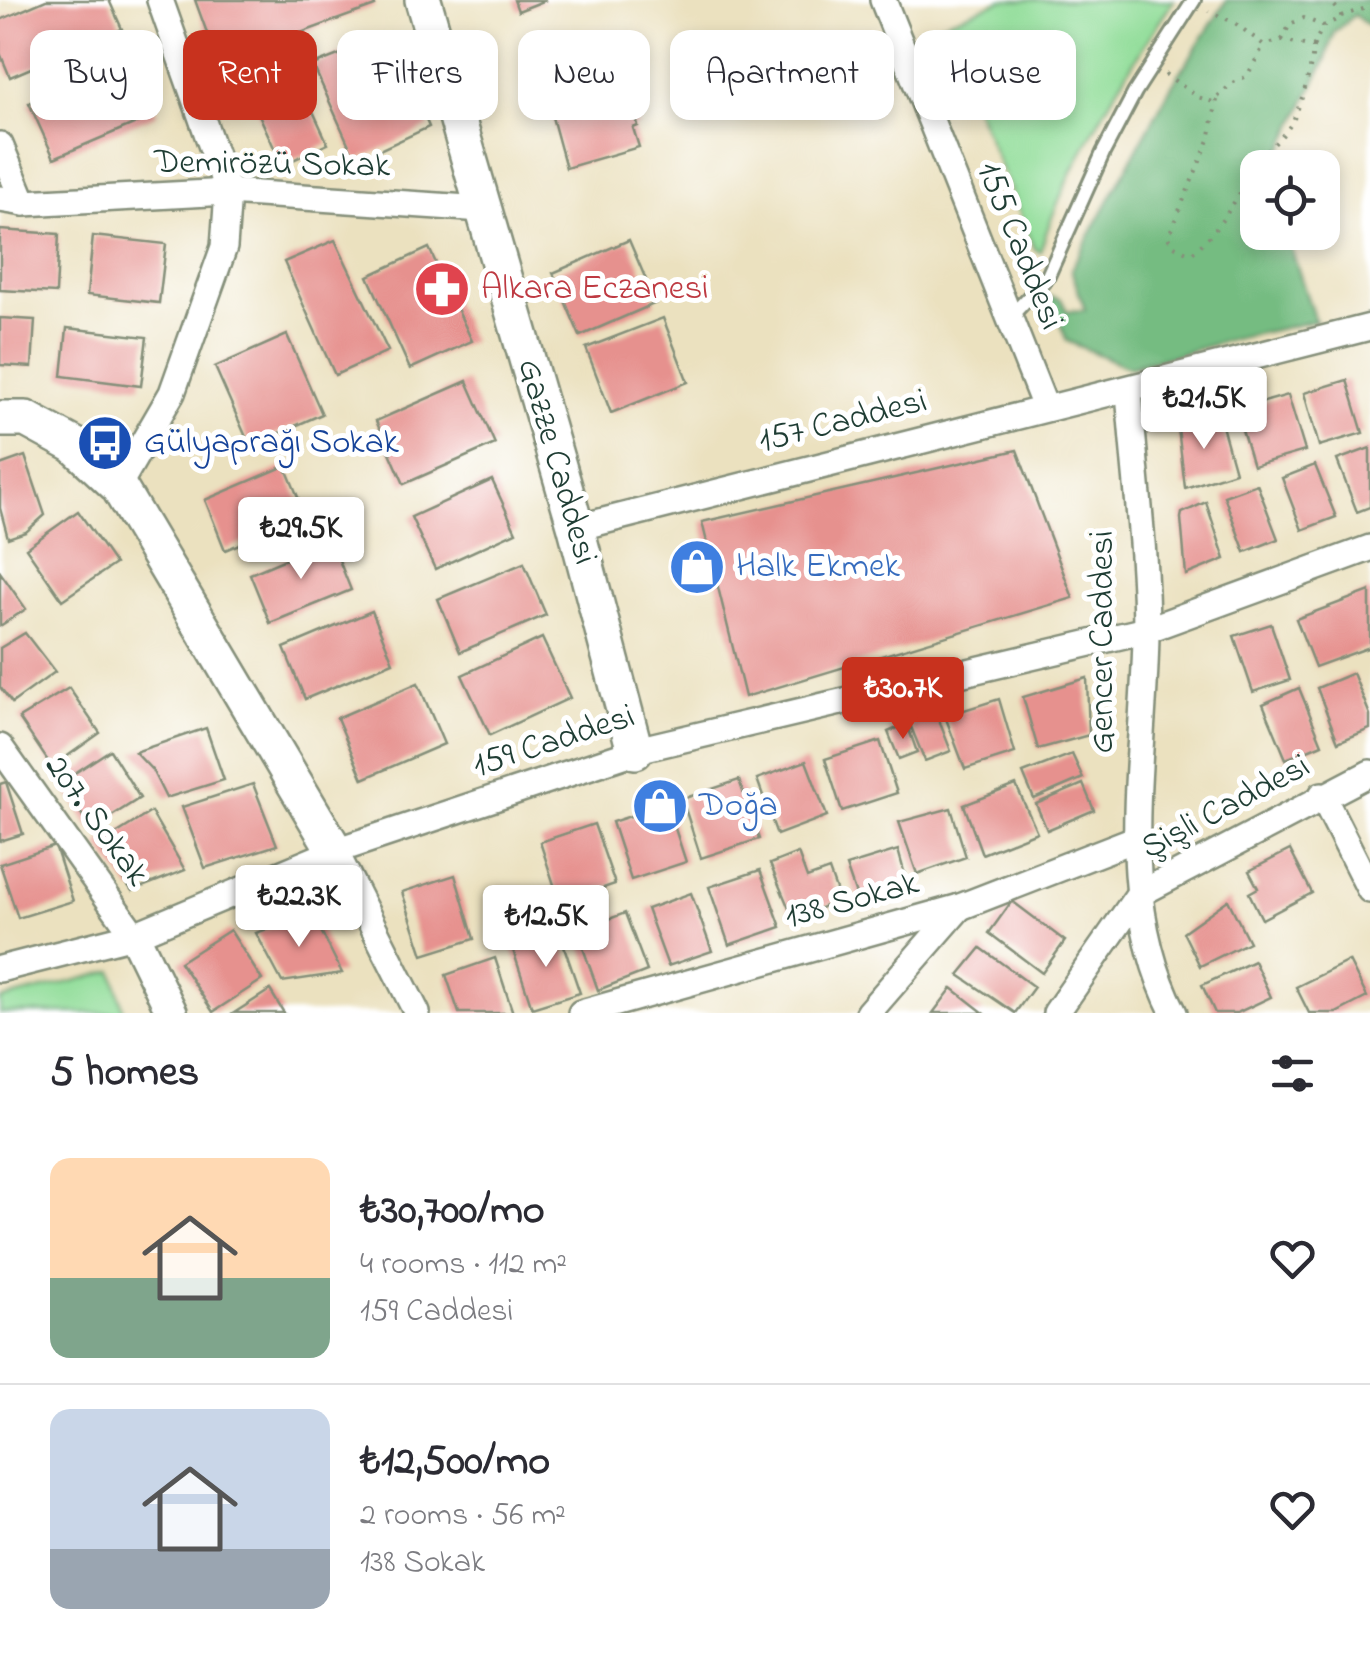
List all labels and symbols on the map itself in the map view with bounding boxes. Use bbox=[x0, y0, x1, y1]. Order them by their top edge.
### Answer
street label: Demirözü Sokak bbox=[152, 137, 391, 193]
street label: 155 Caddesi bbox=[962, 154, 1076, 338]
pharmacy icon: Alkara Eczanesi bbox=[412, 259, 472, 319]
place label: Alkara Eczanesi bbox=[481, 264, 709, 315]
street label: Gazze Caddesi bbox=[502, 353, 610, 571]
pin: ₺21.5K bbox=[1123, 367, 1285, 452]
street label: 157 Caddesi bbox=[754, 377, 932, 467]
bus stop icon: Gülyaprağı Sokak bbox=[75, 413, 135, 473]
place label: Gülyaprağı Sokak bbox=[144, 418, 400, 469]
pin: ₺29.5K bbox=[220, 497, 382, 582]
street label: Gencer Caddesi bbox=[1078, 531, 1129, 753]
shop icon: Halk Ekmek bbox=[667, 537, 727, 597]
place label: Halk Ekmek bbox=[736, 542, 901, 593]
pin: ₺30.7K bbox=[822, 657, 984, 742]
street label: 159 Caddesi bbox=[466, 692, 642, 792]
street label: Şişli Caddesi bbox=[1132, 742, 1320, 874]
street label: 207. Sokak bbox=[31, 745, 162, 898]
shop icon: Doğa bbox=[630, 776, 690, 836]
place label: Doğa bbox=[698, 781, 778, 832]
street label: 138 Sokak bbox=[779, 859, 925, 943]
pin: ₺22.3K bbox=[218, 865, 380, 950]
pin: ₺12.5K bbox=[465, 885, 627, 970]

